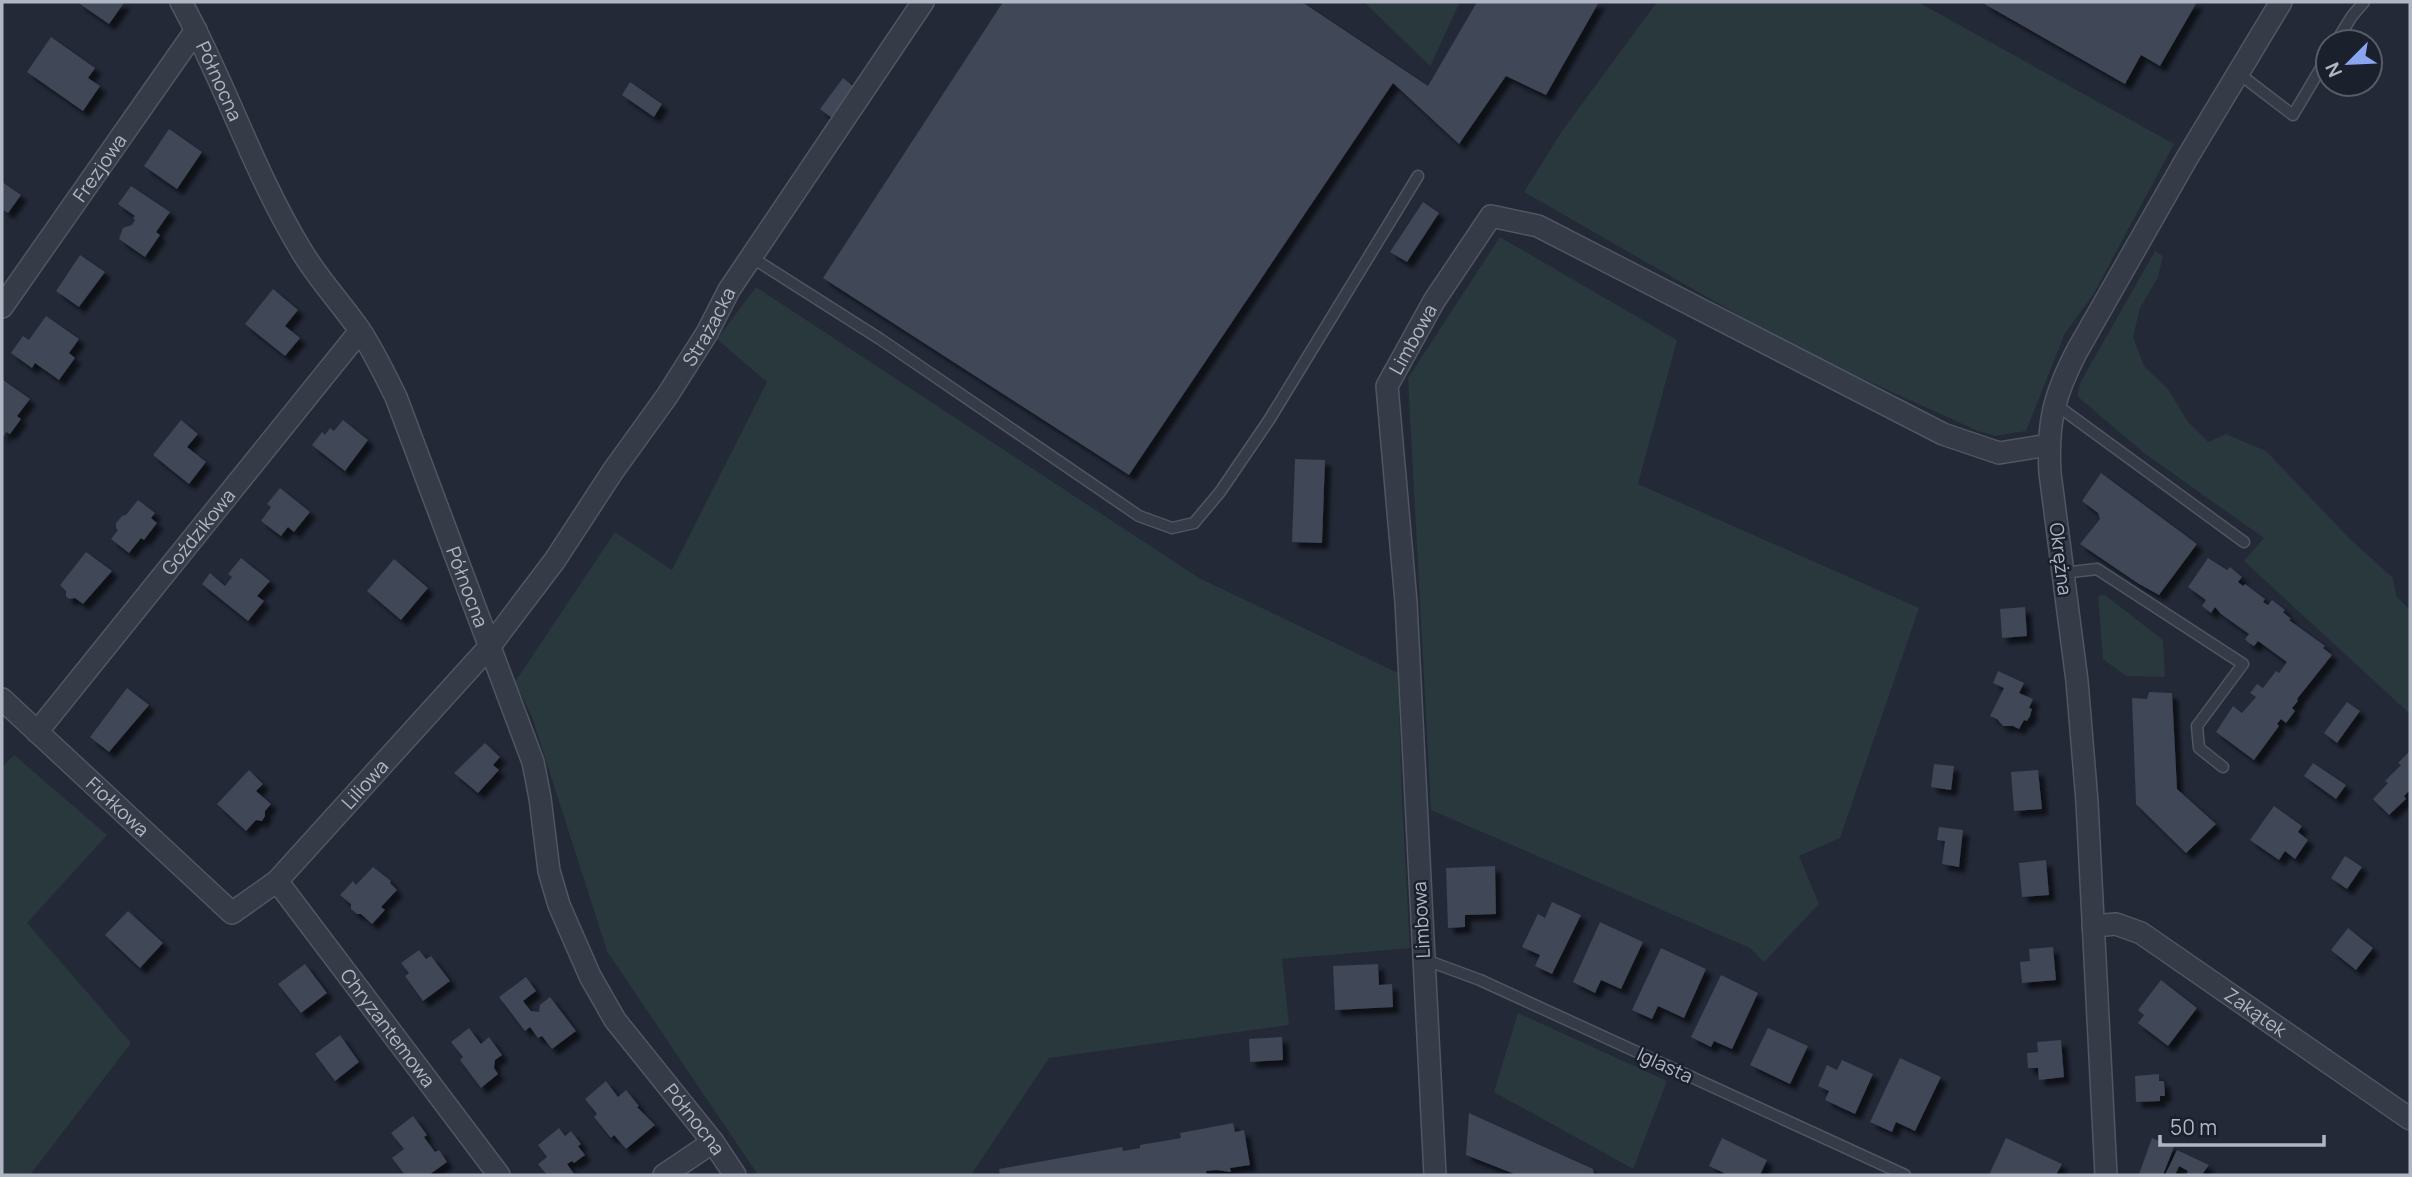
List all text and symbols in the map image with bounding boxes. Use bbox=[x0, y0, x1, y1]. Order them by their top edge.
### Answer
north arrow bbox=[2314, 28, 2384, 98]
street label: Północna bbox=[190, 37, 249, 125]
text: N bbox=[2319, 58, 2348, 81]
street label: Frezjowa bbox=[67, 129, 132, 207]
street label: Strażacka bbox=[676, 283, 741, 371]
street label: Limbowa bbox=[1383, 299, 1443, 379]
street label: Goździkowa bbox=[155, 483, 241, 581]
street label: Okrężna bbox=[2044, 521, 2078, 597]
street label: Północna bbox=[440, 543, 494, 631]
street label: Liliowa bbox=[335, 754, 394, 815]
street label: Fiołkowa bbox=[81, 771, 155, 842]
street label: Limbowa bbox=[1406, 881, 1436, 959]
street label: Chryzantemowa bbox=[335, 963, 441, 1093]
street label: Zakątek bbox=[2219, 982, 2292, 1043]
street label: Iglasta bbox=[1633, 1041, 1697, 1089]
street label: Północna bbox=[658, 1078, 731, 1160]
scale bar bbox=[2160, 1104, 2324, 1148]
text: 50 m bbox=[2170, 1113, 2217, 1141]

